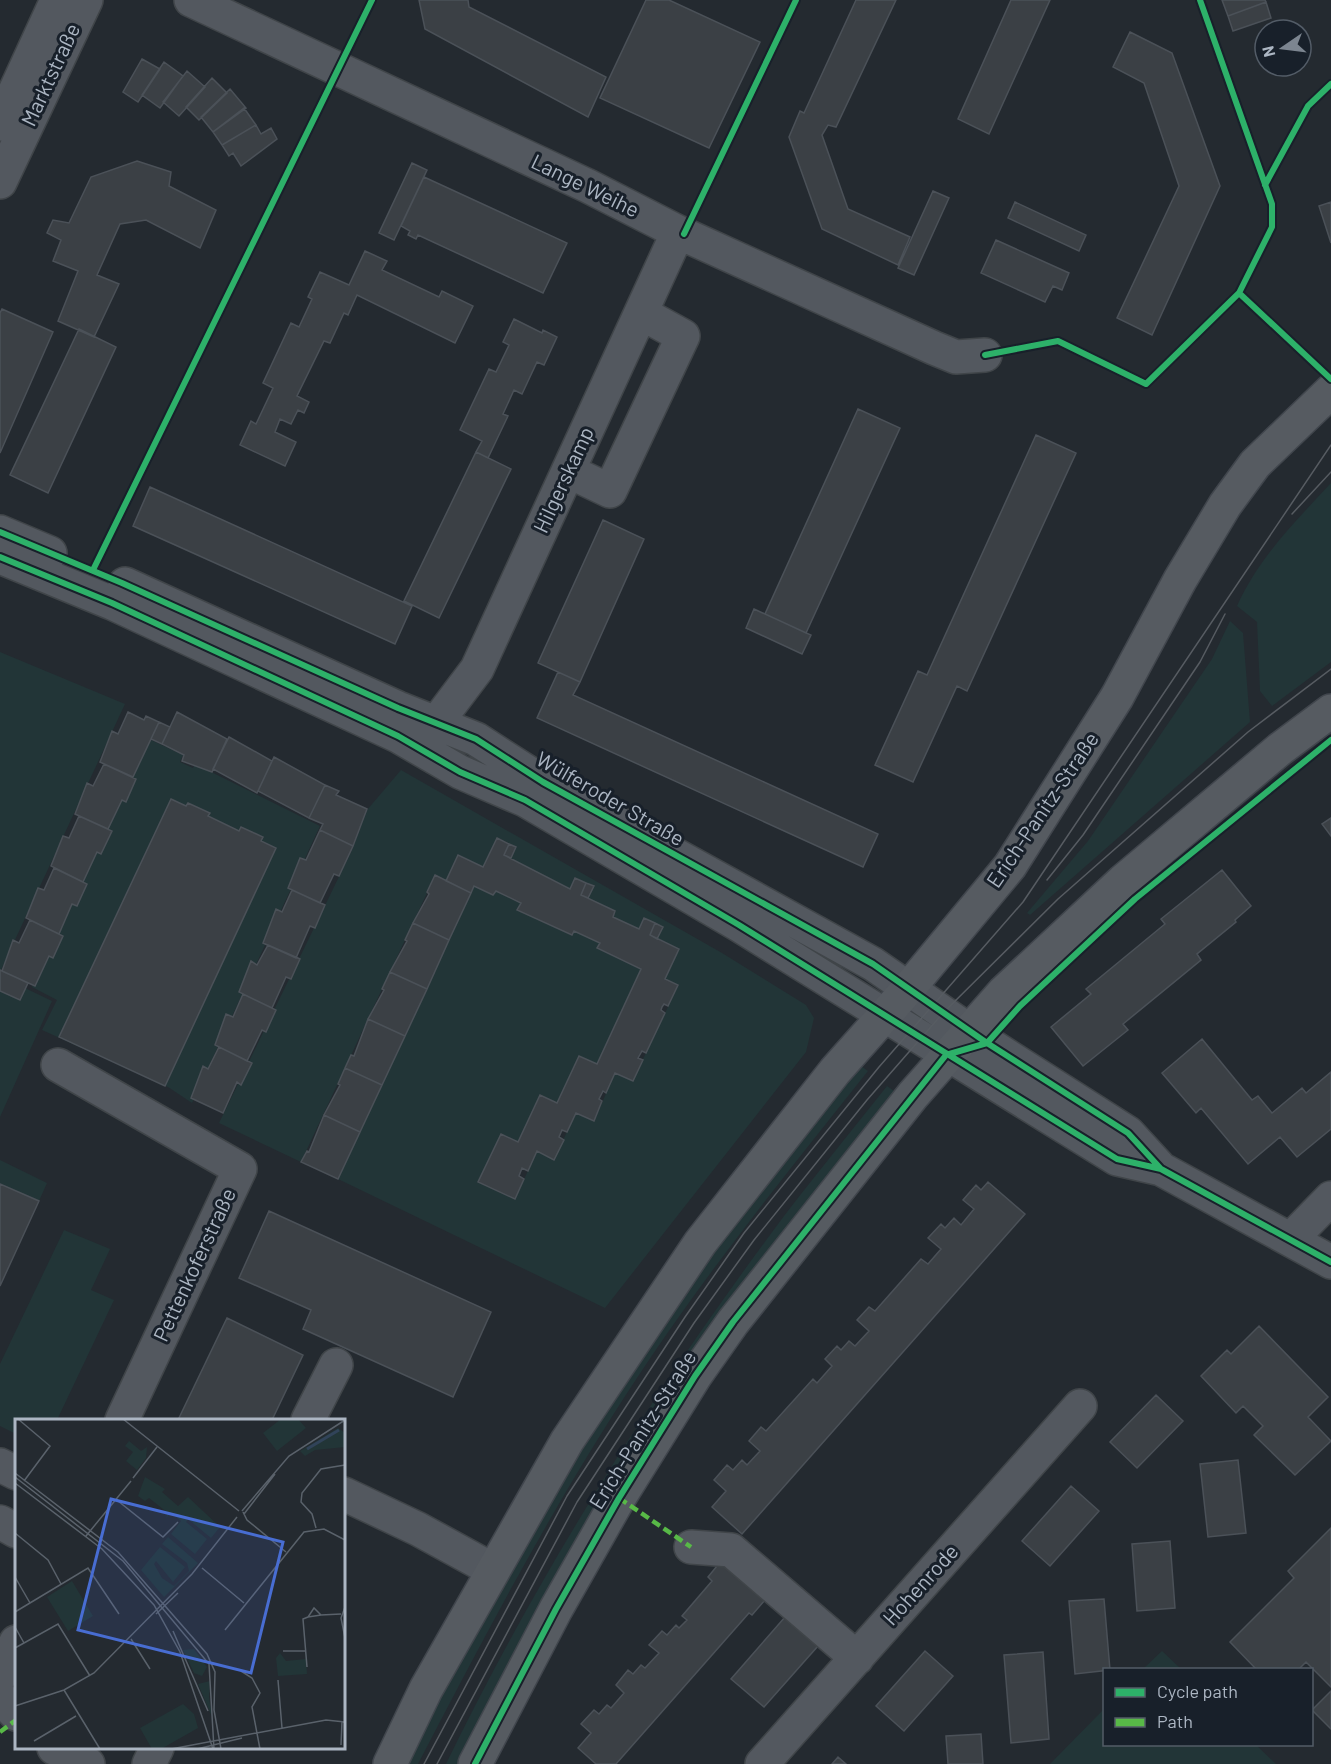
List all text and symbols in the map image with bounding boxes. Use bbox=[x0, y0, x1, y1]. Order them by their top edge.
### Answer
north arrow bbox=[1253, 18, 1313, 78]
street label: Marktstraße bbox=[15, 19, 84, 130]
text: N bbox=[1257, 44, 1278, 59]
street label: Lange Weihe bbox=[528, 148, 644, 222]
street label: Hilgerskamp bbox=[527, 422, 598, 536]
street label: Erich-Panitz-Straße bbox=[980, 727, 1103, 892]
street label: Wülferoder Straße bbox=[532, 745, 689, 850]
street label: Pettenkoferstraße bbox=[147, 1184, 240, 1345]
street label: Erich-Panitz-Straße bbox=[583, 1345, 701, 1513]
inset map bbox=[15, 1419, 345, 1749]
street label: Hohenrode bbox=[877, 1538, 963, 1630]
legend bbox=[1103, 1668, 1313, 1746]
text: Cycle path bbox=[1157, 1680, 1238, 1702]
text: Path bbox=[1157, 1710, 1193, 1732]

